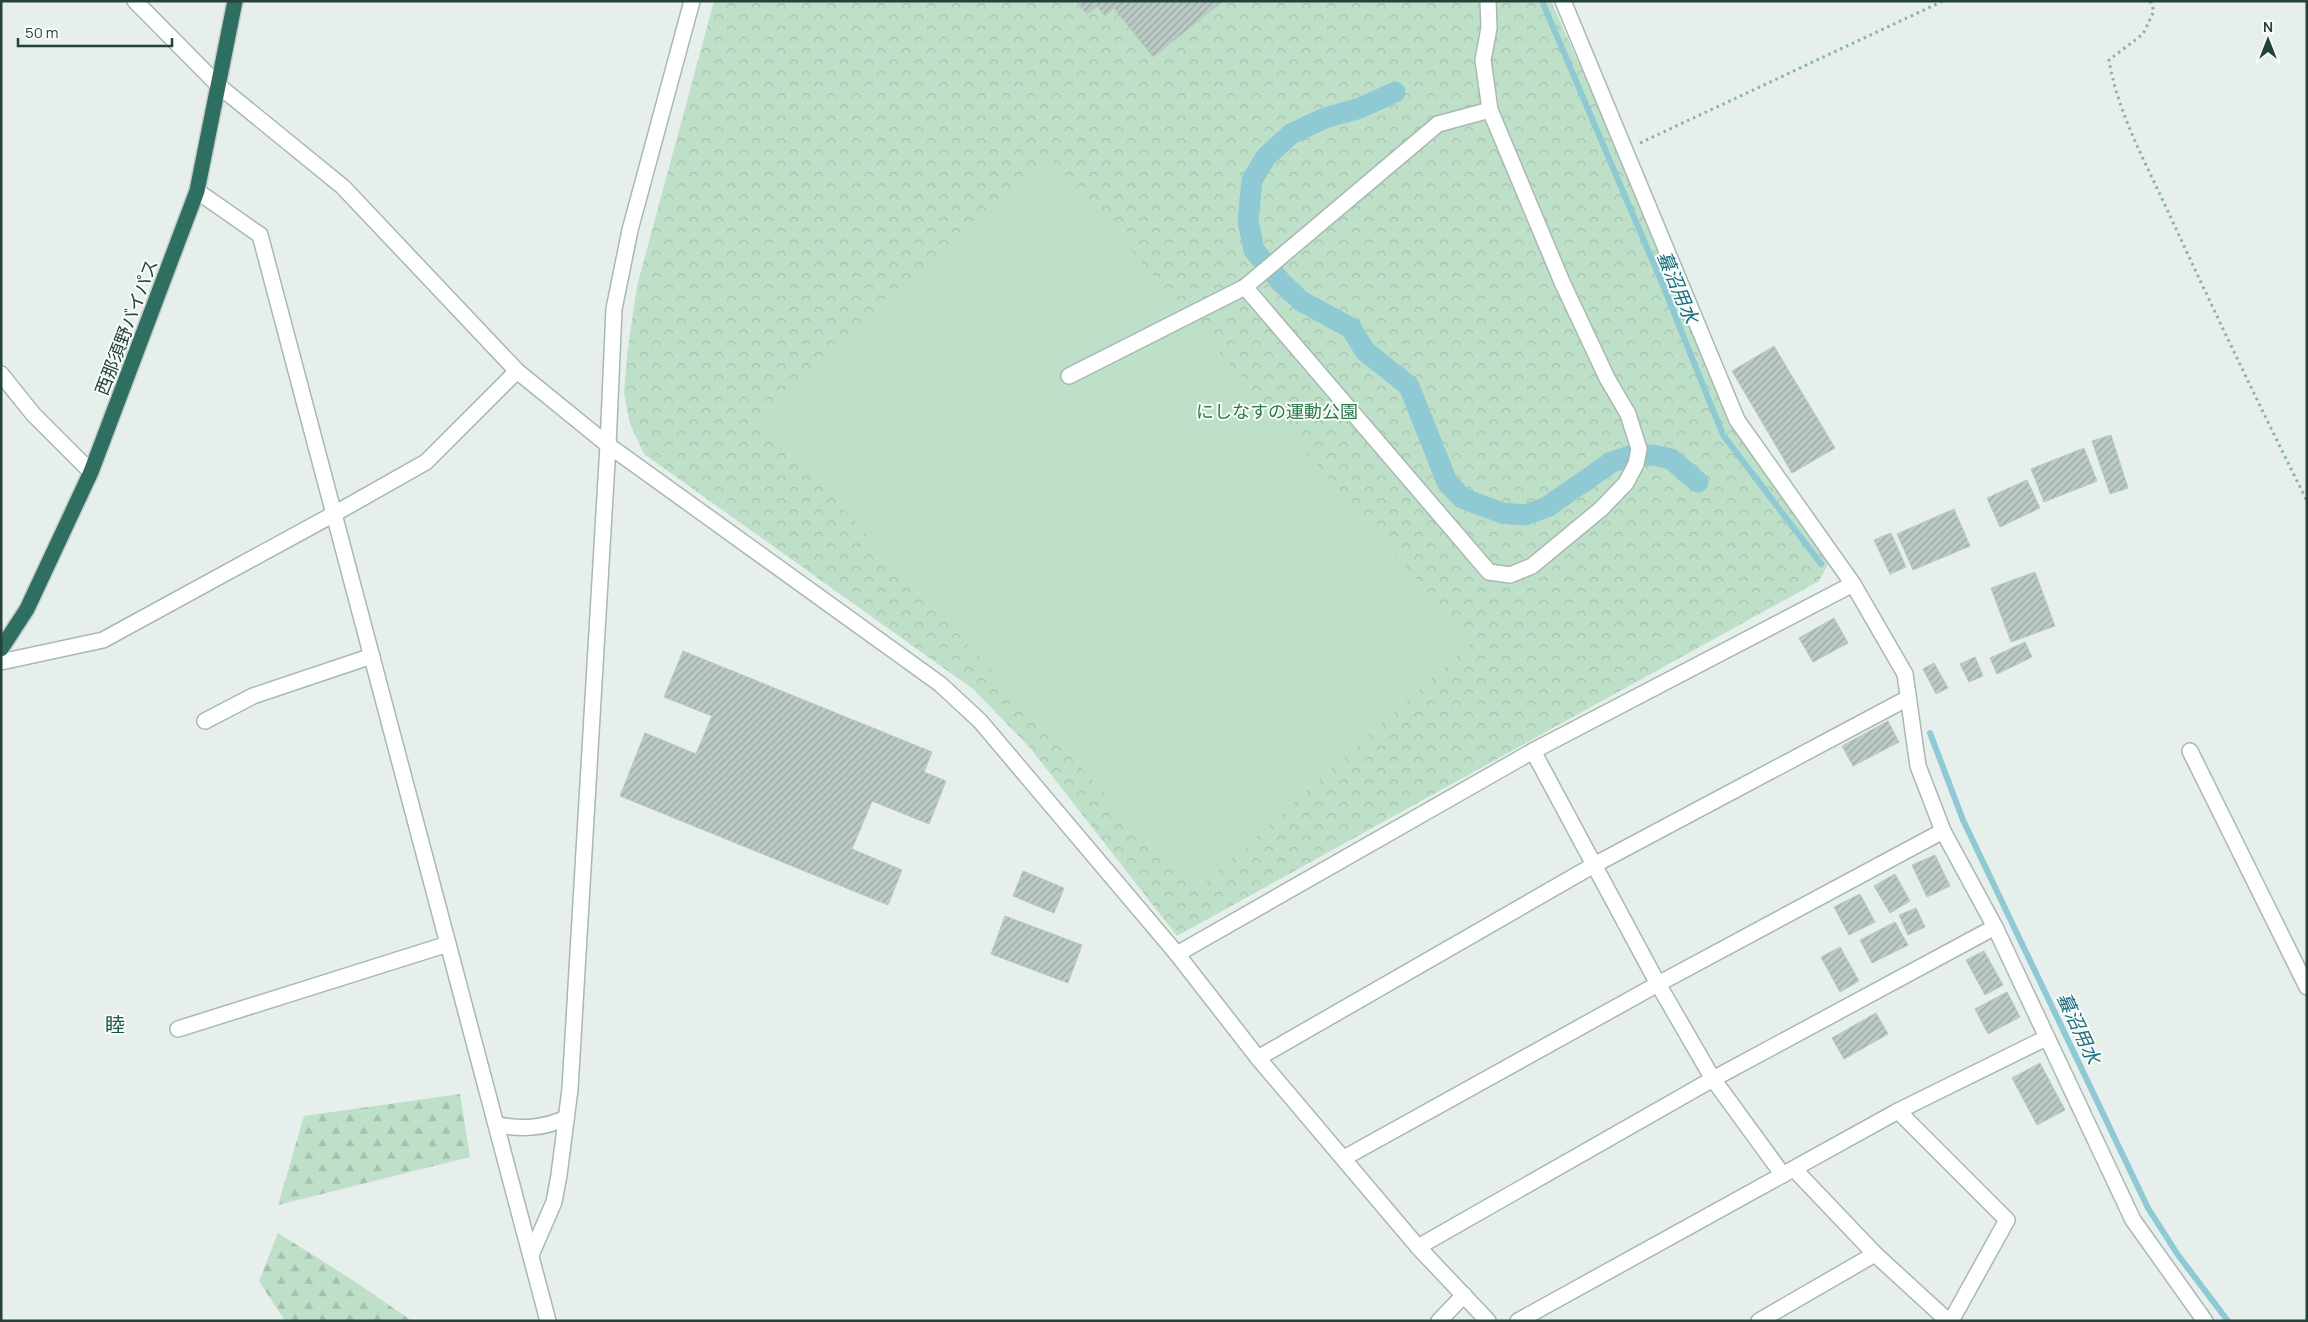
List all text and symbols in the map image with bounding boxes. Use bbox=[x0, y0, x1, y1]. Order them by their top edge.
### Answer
scale bar bbox=[18, 15, 171, 47]
north arrow bbox=[2243, 15, 2293, 65]
text: N bbox=[2263, 17, 2273, 36]
text: 50 m bbox=[25, 22, 59, 43]
water label: 蟇沼用水 bbox=[1651, 247, 1706, 329]
street label: 西那須野バイパス bbox=[89, 256, 163, 398]
park label: にしなすの運動公園 bbox=[1196, 399, 1358, 423]
water label: 蟇沼用水 bbox=[2051, 988, 2108, 1070]
district label: 睦 bbox=[105, 1011, 125, 1038]

